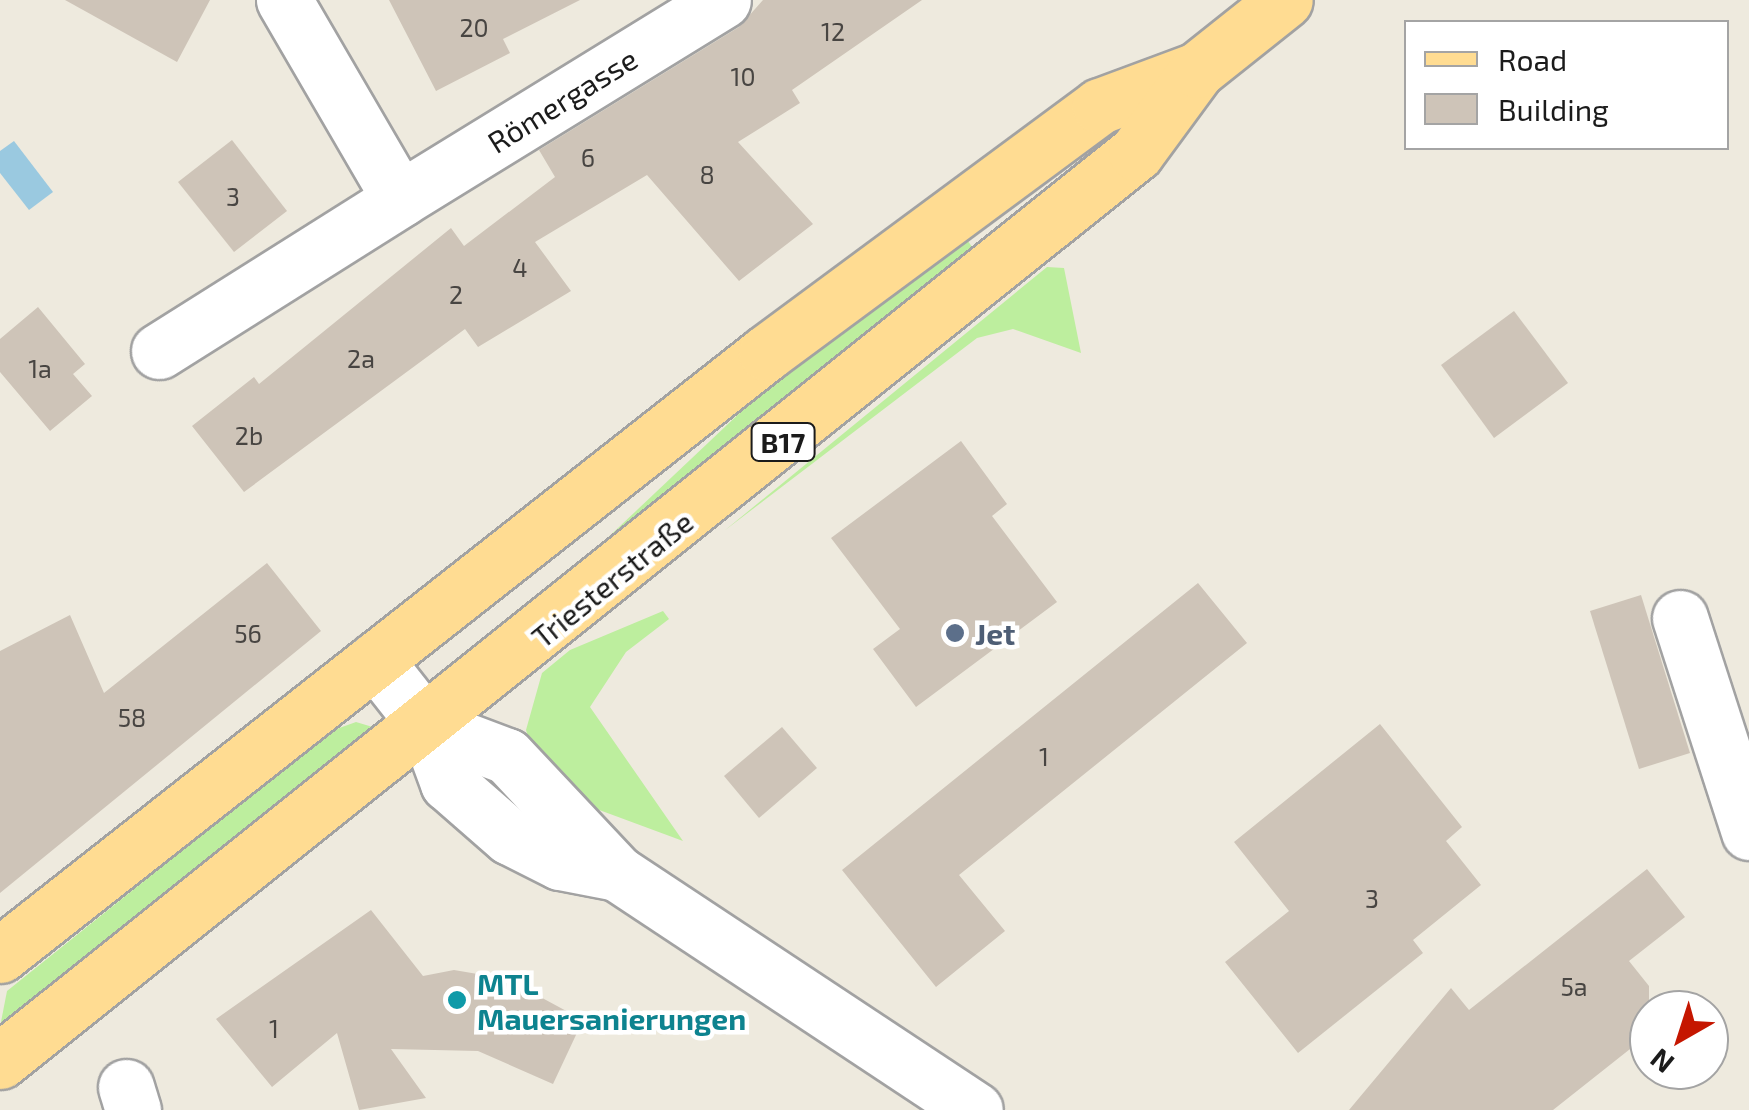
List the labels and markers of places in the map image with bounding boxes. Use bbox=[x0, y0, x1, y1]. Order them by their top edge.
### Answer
place label: Jet bbox=[975, 615, 1015, 651]
marker: Jet bbox=[944, 622, 966, 644]
place label: MTL Mauersanierungen bbox=[477, 965, 746, 1036]
marker: MTL Mauersanierungen bbox=[446, 989, 468, 1011]

